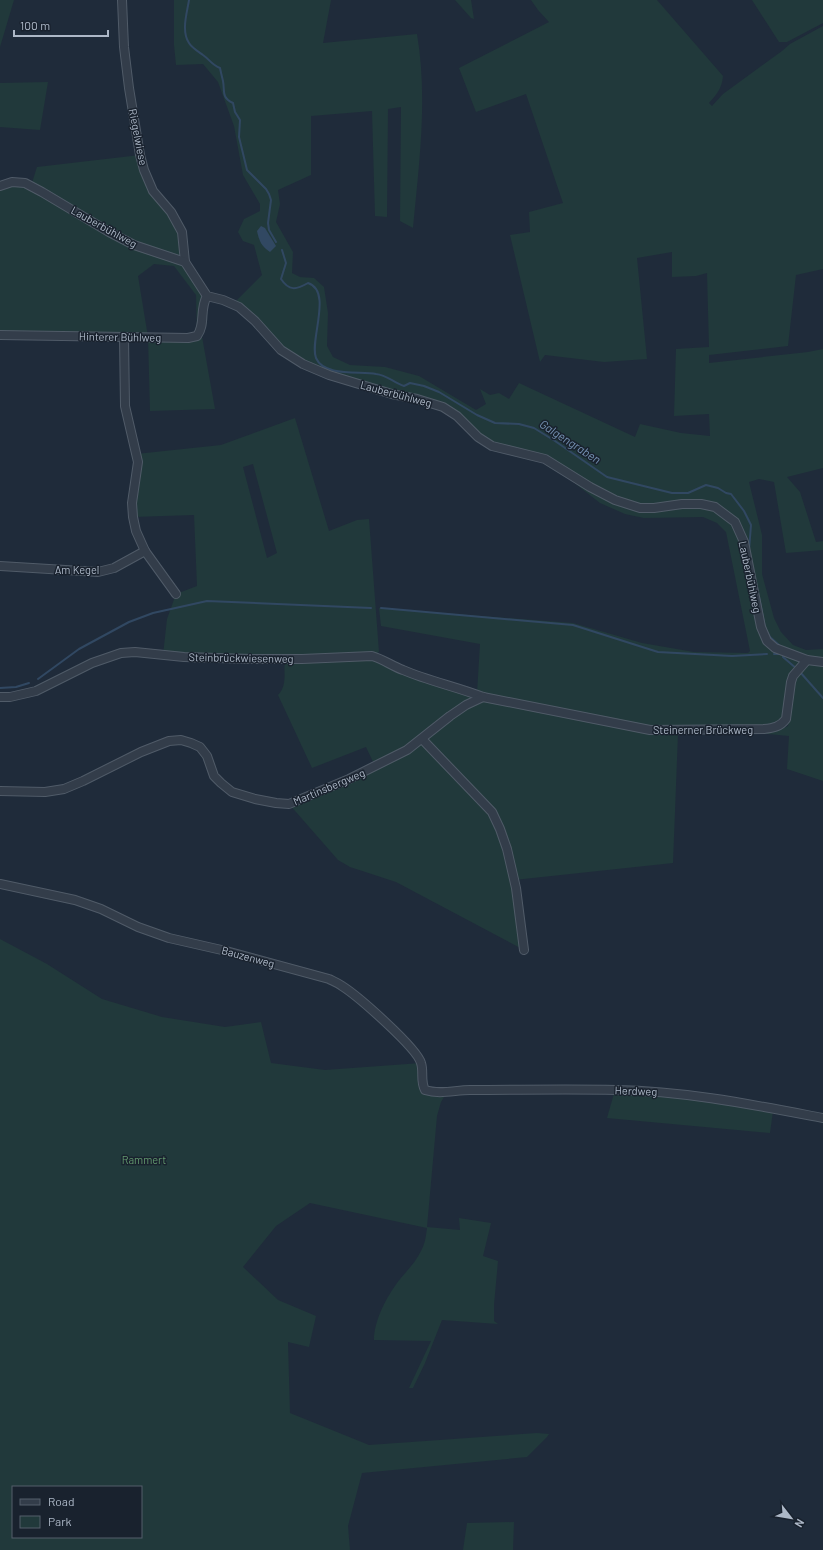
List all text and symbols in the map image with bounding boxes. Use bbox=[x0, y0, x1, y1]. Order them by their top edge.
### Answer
scale bar bbox=[14, 12, 108, 38]
text: 100 m bbox=[20, 18, 50, 32]
street label: Riegelwiese bbox=[127, 108, 150, 166]
street label: Lauberbühlweg bbox=[69, 203, 140, 250]
street label: Hinterer Bühlweg bbox=[79, 329, 161, 344]
street label: Lauberbühlweg bbox=[359, 378, 433, 409]
water label: Galgengraben bbox=[537, 416, 604, 466]
street label: Lauberbühlweg bbox=[736, 540, 765, 614]
street label: Am Kegel bbox=[55, 563, 99, 576]
street label: Steinbrückwiesenweg bbox=[188, 650, 294, 665]
street label: Steinerner Brückweg bbox=[653, 723, 753, 736]
street label: Martinsbergweg bbox=[291, 766, 367, 808]
street label: Bauzenweg bbox=[220, 943, 276, 970]
street label: Herdweg bbox=[615, 1083, 658, 1098]
park label: Rammert bbox=[122, 1153, 166, 1166]
legend bbox=[12, 1486, 142, 1538]
text: Road bbox=[48, 1494, 75, 1508]
north arrow bbox=[771, 1498, 811, 1538]
text: Park bbox=[48, 1514, 72, 1528]
text: N bbox=[793, 1517, 807, 1530]

